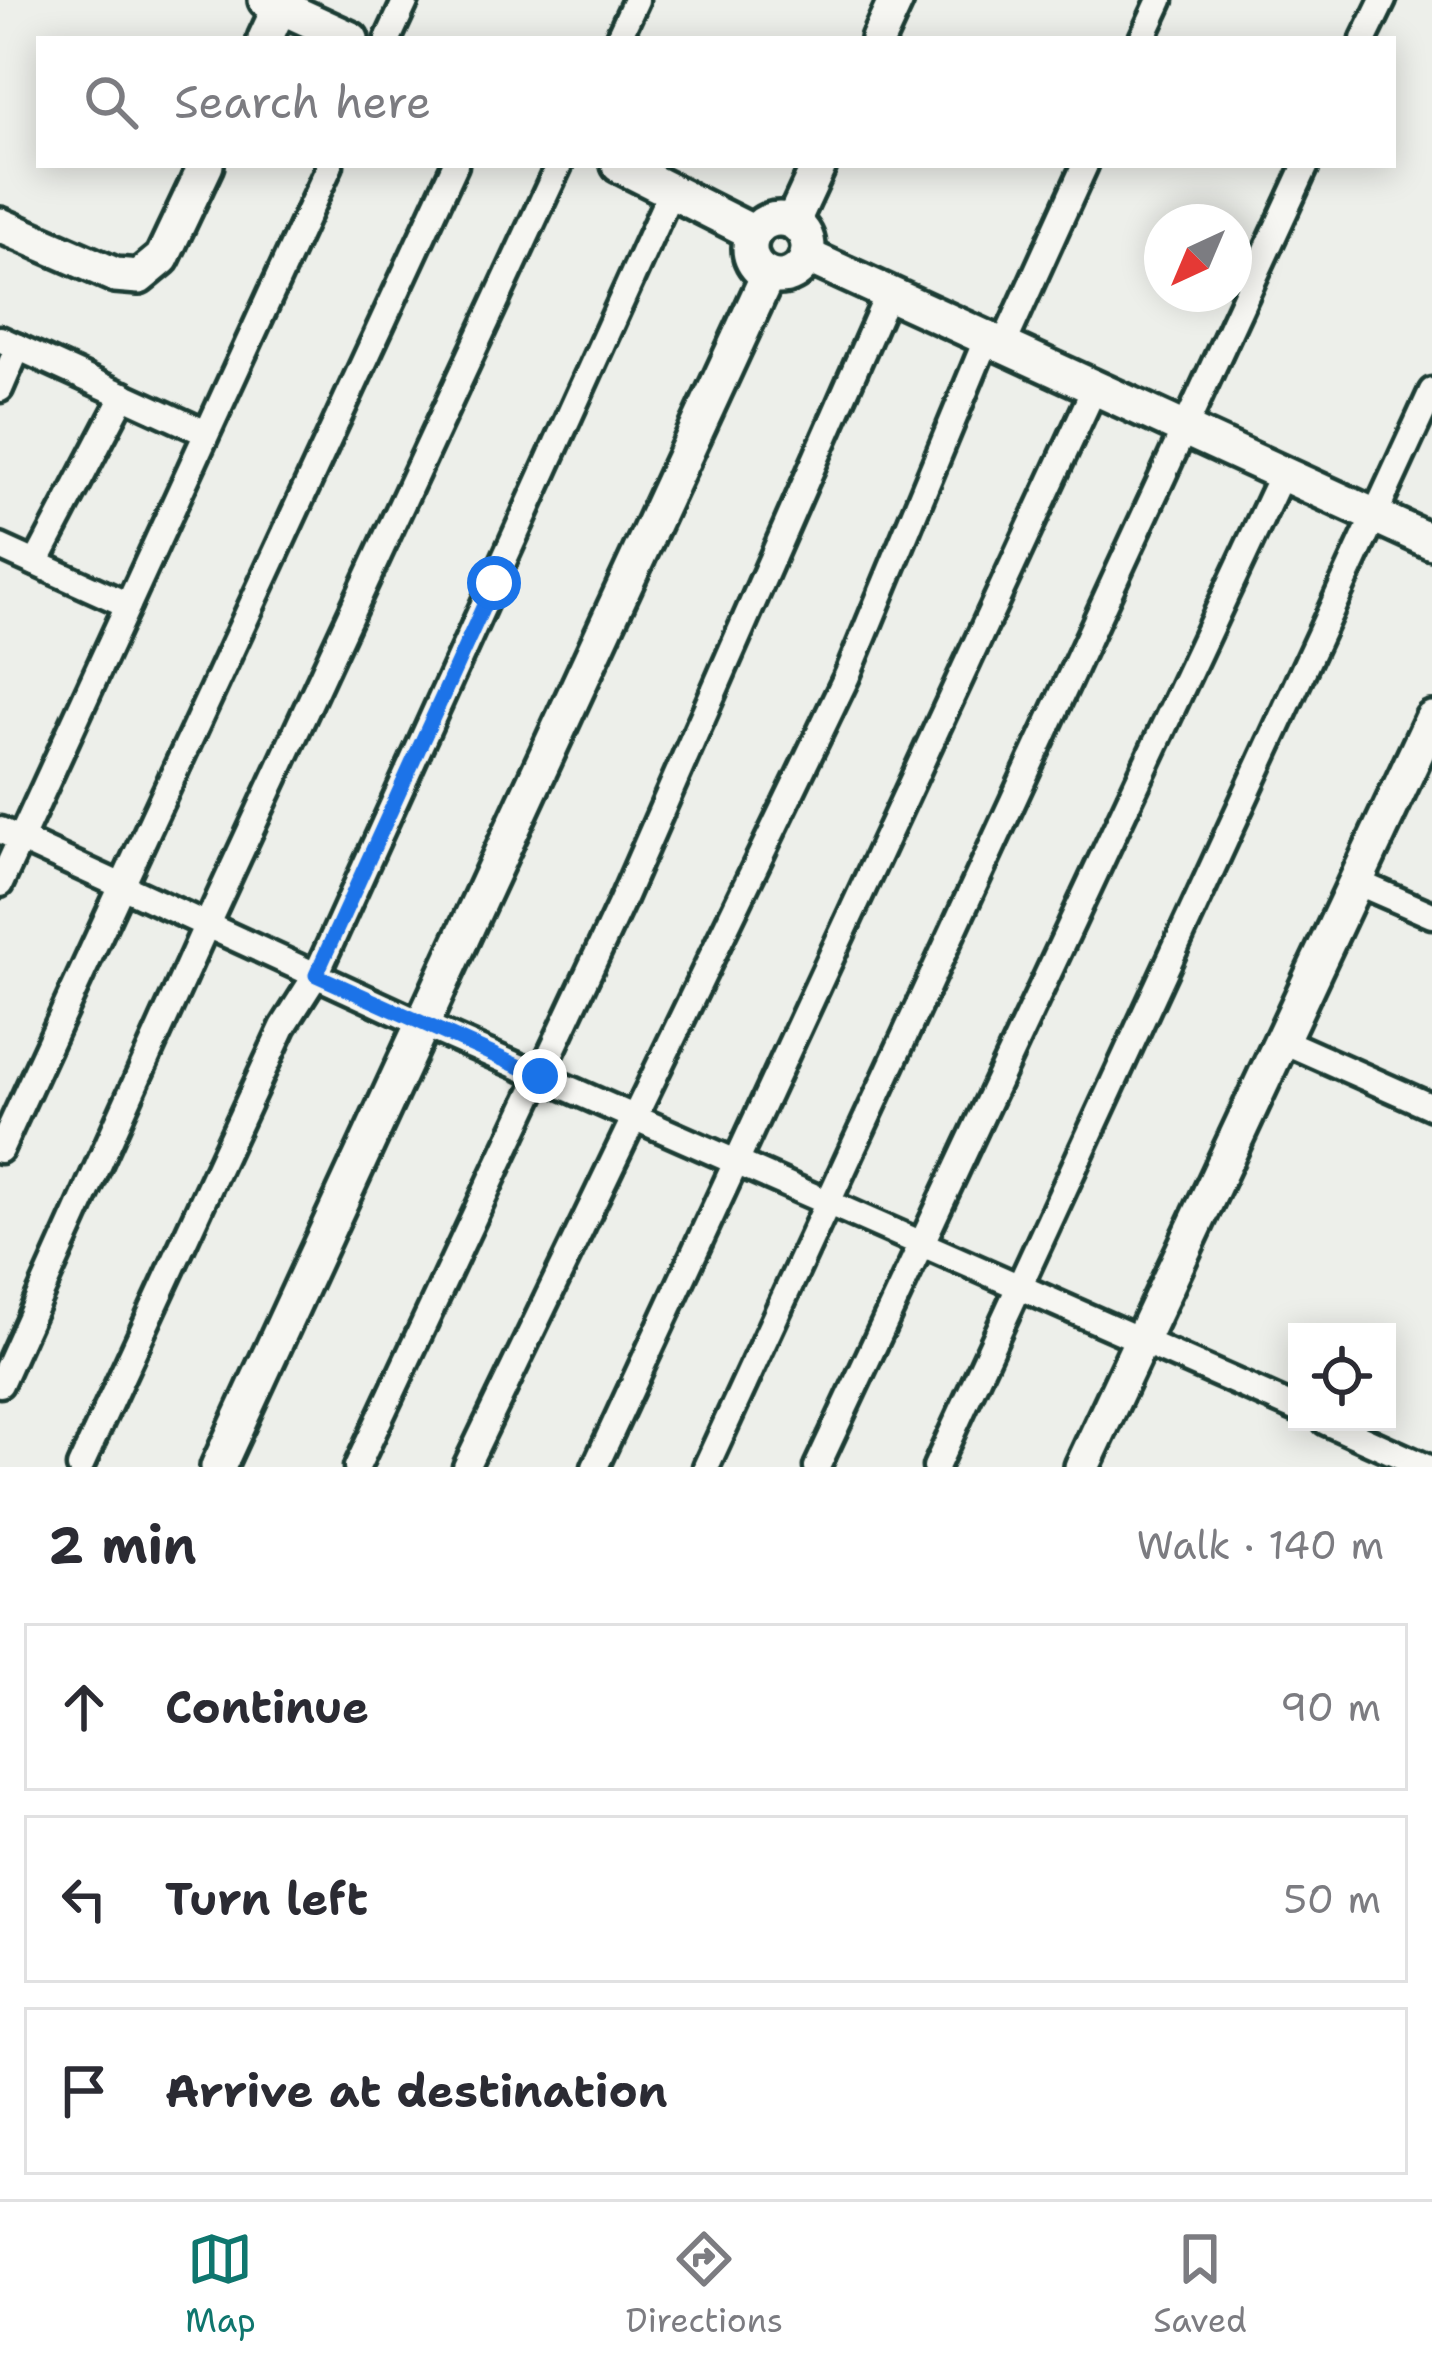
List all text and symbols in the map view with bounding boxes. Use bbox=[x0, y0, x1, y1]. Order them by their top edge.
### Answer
search box bbox=[36, 36, 1396, 168]
icon: search bbox=[78, 69, 144, 135]
text: Search here bbox=[174, 72, 431, 132]
north arrow bbox=[1144, 204, 1252, 312]
route start bbox=[467, 556, 521, 610]
route end bbox=[513, 1049, 567, 1103]
map controls bbox=[1288, 1323, 1396, 1431]
button: locate bbox=[1288, 1323, 1396, 1431]
text: 2 min bbox=[48, 1511, 197, 1579]
text: Walk · 140 m bbox=[1136, 1519, 1384, 1571]
icon: ahead bbox=[51, 1674, 117, 1740]
text: Continue bbox=[165, 1677, 369, 1737]
text: 90 m bbox=[1280, 1681, 1381, 1733]
icon: left bbox=[51, 1866, 117, 1932]
text: Turn left bbox=[165, 1869, 368, 1929]
text: 50 m bbox=[1283, 1873, 1381, 1925]
icon: arrive bbox=[51, 2058, 117, 2124]
text: Arrive at destination bbox=[165, 2061, 668, 2121]
tab: Map bbox=[185, 2226, 256, 2343]
tab: Directions bbox=[626, 2226, 783, 2343]
tab: Saved bbox=[1153, 2226, 1247, 2343]

